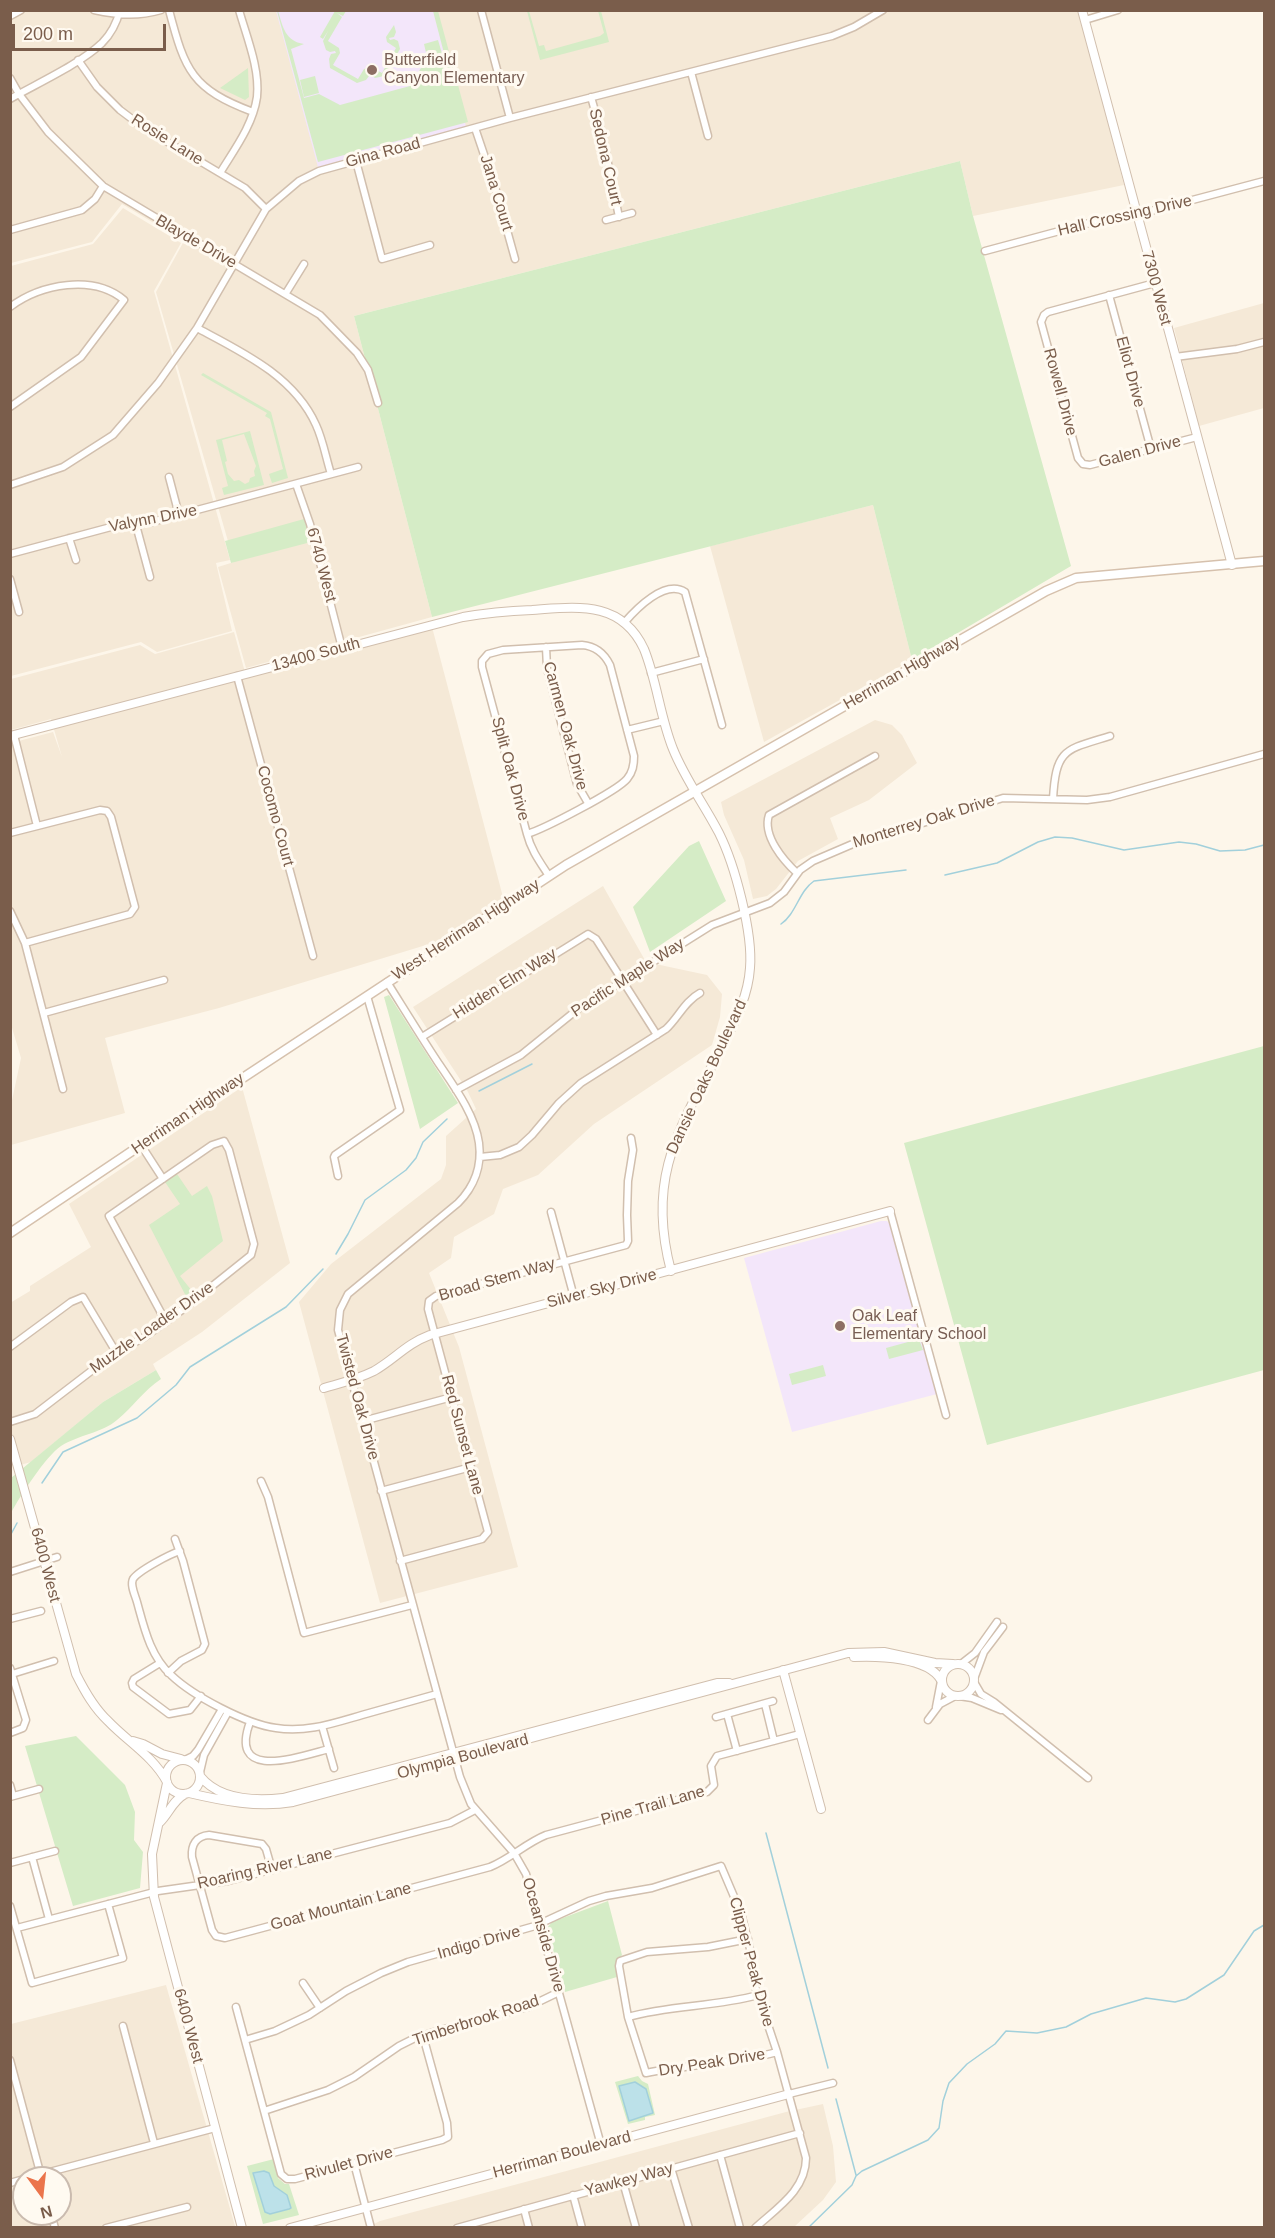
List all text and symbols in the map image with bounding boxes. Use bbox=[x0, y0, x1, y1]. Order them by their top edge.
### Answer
scale bar bbox=[15, 12, 170, 50]
text: 200 m bbox=[23, 24, 73, 44]
place label: Butterfield Canyon Elementary bbox=[384, 51, 525, 89]
marker: Butterfield Canyon Elementary bbox=[365, 63, 379, 77]
street label: Sedona Court bbox=[585, 107, 625, 207]
street label: Rosie Lane bbox=[128, 110, 206, 170]
street label: Gina Road bbox=[344, 134, 422, 172]
street label: Jana Court bbox=[475, 153, 517, 233]
street label: Hall Crossing Drive bbox=[1056, 191, 1194, 241]
street label: Blayde Drive bbox=[152, 211, 240, 273]
street label: 7300 West bbox=[1137, 249, 1175, 327]
street label: Eliot Drive bbox=[1111, 334, 1149, 410]
street label: Rowell Drive bbox=[1039, 346, 1081, 438]
street label: Galen Drive bbox=[1097, 432, 1183, 472]
street label: Valynn Drive bbox=[107, 501, 199, 537]
street label: 6740 West bbox=[302, 526, 340, 604]
street label: Herriman Highway bbox=[840, 632, 964, 714]
street label: 13400 South bbox=[270, 634, 362, 676]
street label: Carmen Oak Drive bbox=[539, 660, 591, 792]
street label: Split Oak Drive bbox=[487, 715, 533, 823]
street label: Cocomo Court bbox=[252, 764, 298, 868]
street label: Monterrey Oak Drive bbox=[851, 791, 997, 853]
street label: West Herriman Highway bbox=[389, 875, 543, 985]
street label: Pacific Maple Way bbox=[568, 934, 688, 1022]
street label: Hidden Elm Way bbox=[450, 944, 560, 1024]
street label: Dansie Oaks Boulevard bbox=[663, 997, 751, 1157]
street label: Herriman Highway bbox=[128, 1069, 248, 1159]
street label: Broad Stem Way bbox=[437, 1254, 557, 1306]
street label: Silver Sky Drive bbox=[545, 1265, 659, 1313]
street label: Muzzle Loader Drive bbox=[86, 1278, 218, 1378]
place label: Oak Leaf Elementary School bbox=[852, 1307, 986, 1345]
marker: Oak Leaf Elementary School bbox=[833, 1319, 847, 1333]
street label: Twisted Oak Drive bbox=[331, 1332, 383, 1462]
street label: Red Sunset Lane bbox=[437, 1373, 487, 1497]
street label: 6400 West bbox=[26, 1526, 64, 1604]
street label: Olympia Boulevard bbox=[395, 1730, 531, 1784]
street label: Pine Trail Lane bbox=[599, 1782, 707, 1830]
street label: Roaring River Lane bbox=[196, 1844, 334, 1894]
street label: Oceanside Drive bbox=[517, 1876, 569, 1994]
street label: Goat Mountain Lane bbox=[268, 1879, 414, 1935]
street label: Clipper Peak Drive bbox=[724, 1895, 778, 2029]
street label: Indigo Drive bbox=[435, 1922, 523, 1964]
street label: 6400 West bbox=[169, 1987, 207, 2065]
street label: Timberbrook Road bbox=[410, 1991, 542, 2051]
street label: Dry Peak Drive bbox=[657, 2045, 767, 2081]
street label: Herriman Boulevard bbox=[491, 2127, 633, 2183]
street label: Rivulet Drive bbox=[303, 2143, 395, 2185]
street label: Yawkey Way bbox=[583, 2159, 675, 2201]
north arrow bbox=[12, 2166, 72, 2226]
text: N bbox=[38, 2202, 54, 2222]

